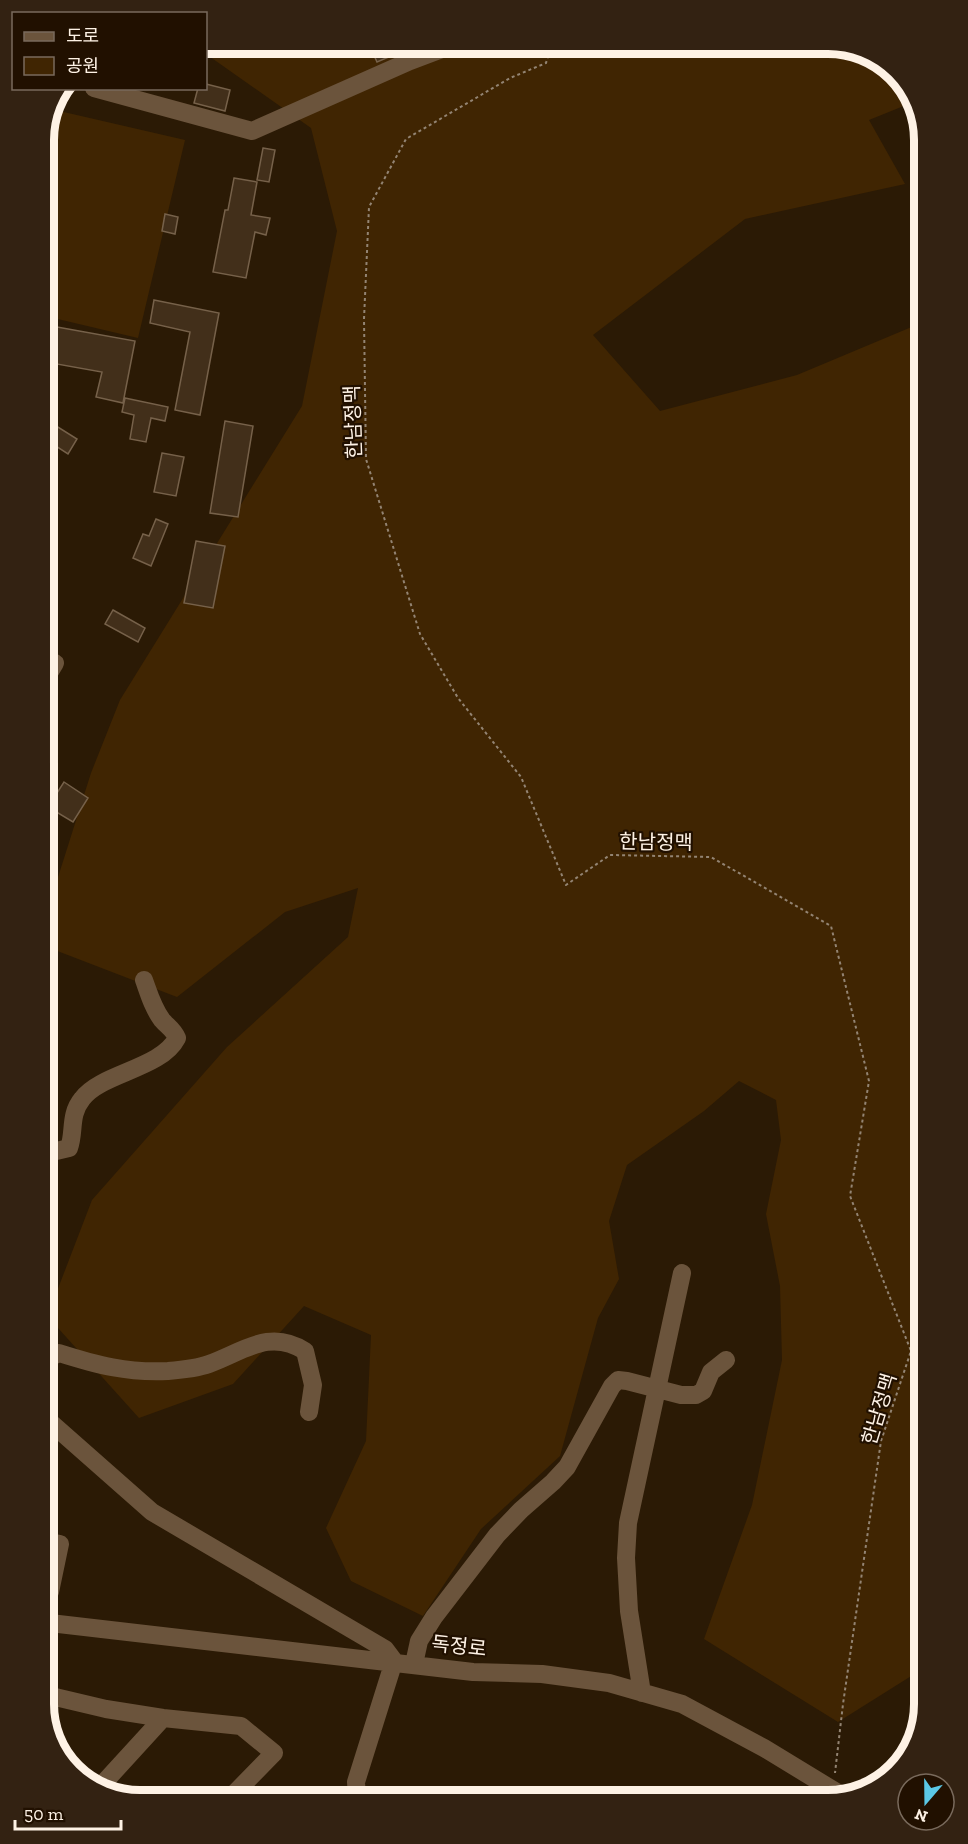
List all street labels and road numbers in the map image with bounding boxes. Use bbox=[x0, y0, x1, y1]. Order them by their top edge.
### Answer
street label: 한남정맥 bbox=[340, 385, 366, 459]
street label: 한남정맥 bbox=[619, 829, 693, 855]
street label: 한남정맥 bbox=[857, 1370, 901, 1448]
street label: 독정로 bbox=[430, 1631, 488, 1661]

